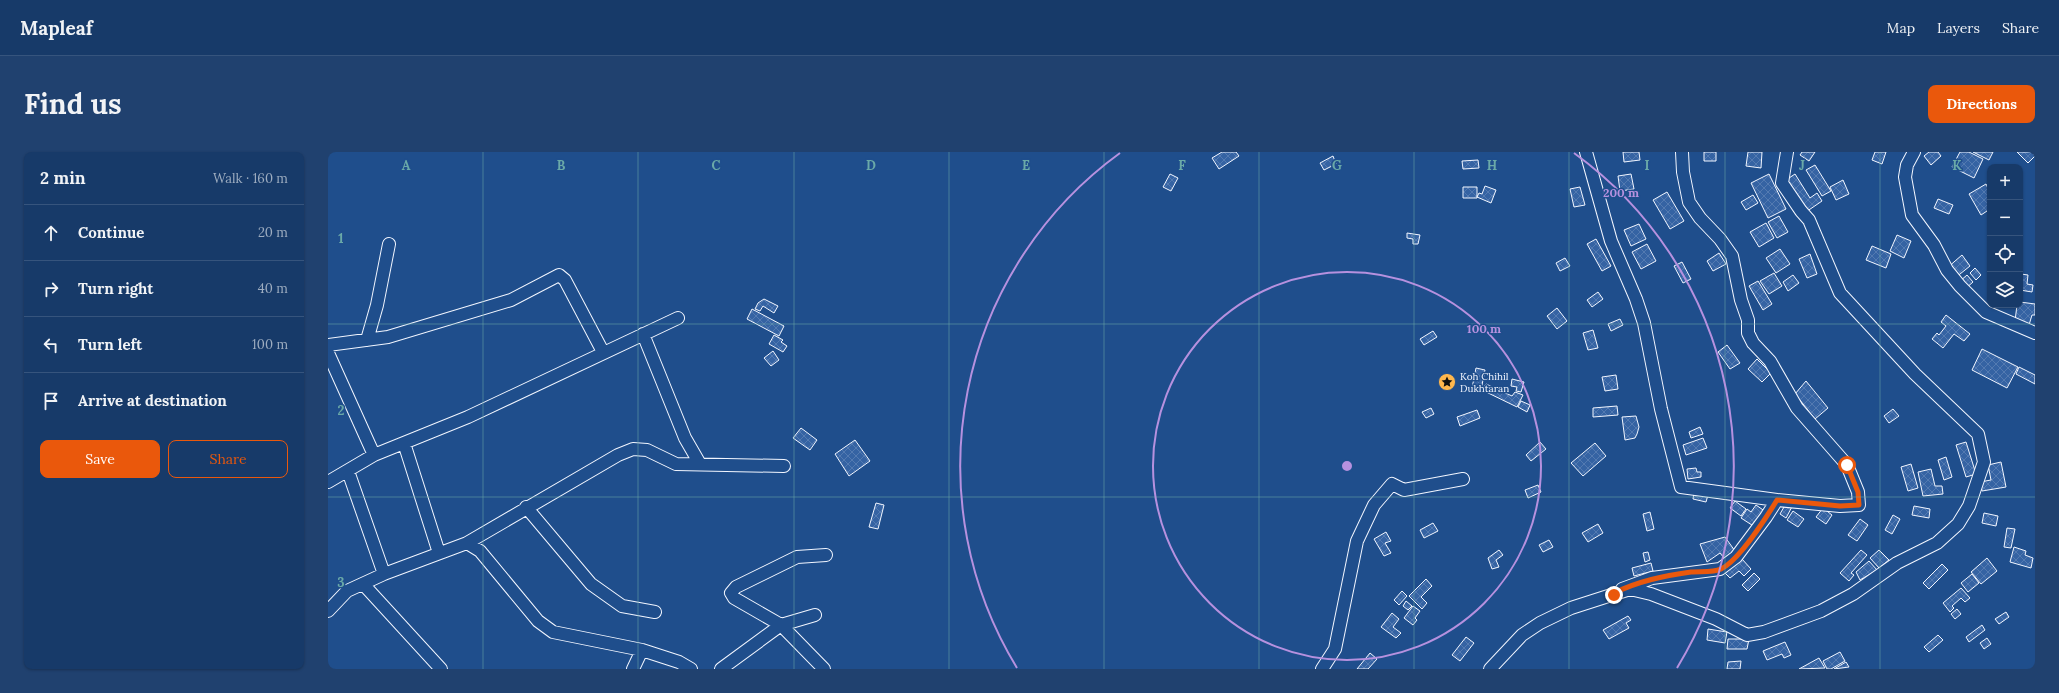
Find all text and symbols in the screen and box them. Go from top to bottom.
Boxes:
text: Mapleaf [20,16,93,40]
text: Map [1887,19,1915,37]
text: Layers [1937,19,1980,37]
text: Share [2002,19,2039,37]
button: Directions [1928,85,2035,123]
text: Find us [24,86,122,122]
text: A [402,157,411,174]
text: B [557,157,566,174]
text: C [712,157,721,174]
text: D [866,157,876,174]
text: E [1022,157,1030,174]
text: F [1178,157,1186,174]
text: G [1332,157,1342,174]
text: H [1487,157,1497,174]
text: I [1644,157,1650,174]
text: J [1799,157,1805,174]
text: K [1952,157,1962,174]
map controls [1987,164,2023,308]
button: + [1987,164,2023,200]
text: 2 min [40,167,86,189]
text: Walk · 160 m [213,170,288,187]
text: 200 m [1603,185,1639,200]
button: − [1987,200,2023,236]
icon: ahead [40,222,62,244]
text: Continue [78,223,144,242]
text: 20 m [258,224,288,241]
text: 1 [338,230,344,247]
button: locate [1987,236,2023,272]
button: layers [1987,272,2023,308]
icon: right [40,278,62,300]
text: Turn right [78,279,154,298]
text: 40 m [258,280,288,297]
text: 100 m [1467,321,1501,336]
icon: left [40,334,62,356]
text: Turn left [78,335,142,354]
text: 100 m [252,336,288,353]
place label: Koh Chihil Dukhtaran [1460,370,1509,395]
place icon: Koh Chihil Dukhtaran [1437,372,1457,392]
icon: arrive [40,390,62,412]
text: Arrive at destination [78,391,227,410]
text: 2 [338,402,345,419]
button: Save [40,440,160,478]
button: Share [168,440,288,478]
route start [1838,456,1856,474]
centre of rings [1340,459,1354,473]
text: 3 [337,574,345,591]
route end [1605,586,1623,604]

